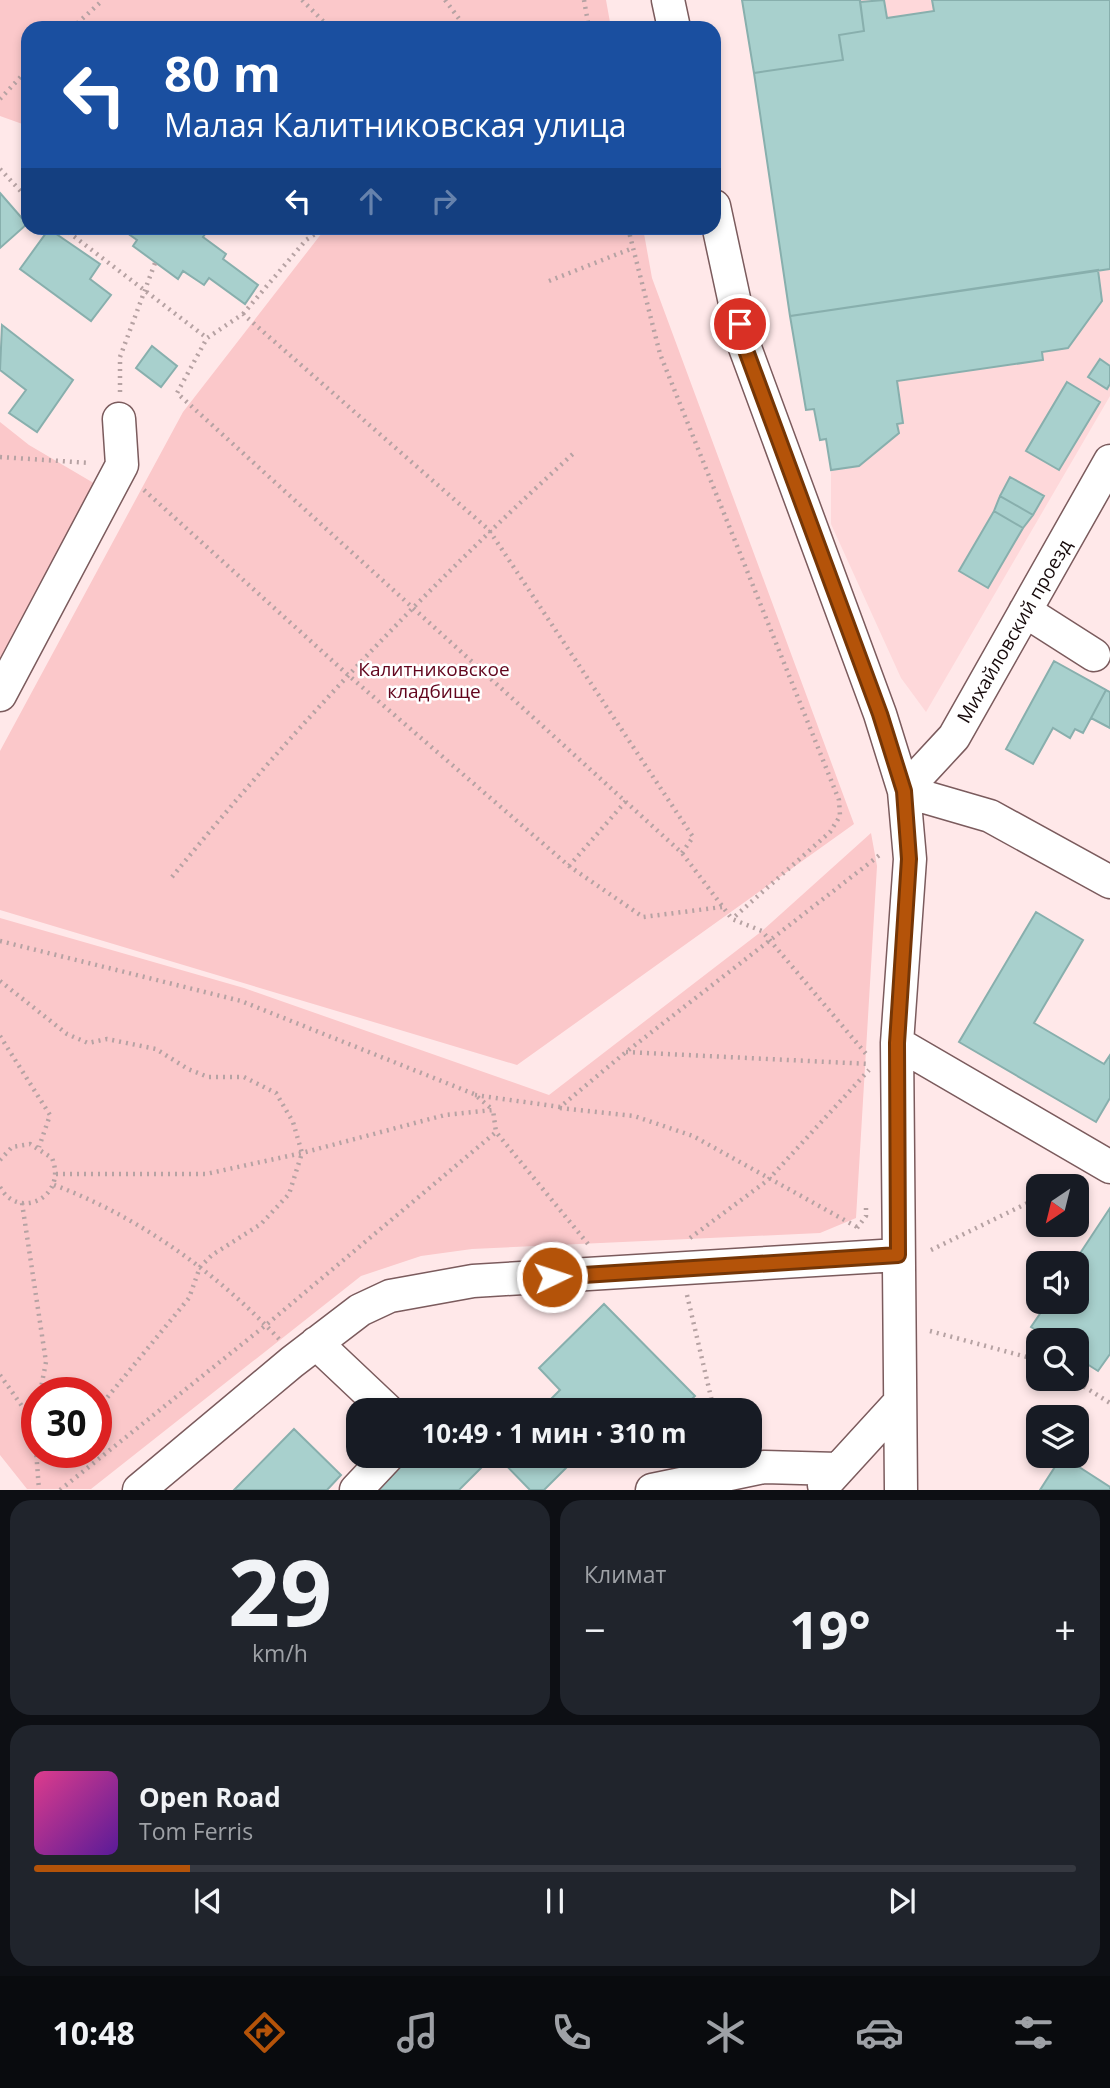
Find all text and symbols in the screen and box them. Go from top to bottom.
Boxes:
text: 80 m [164,40,281,106]
icon: left [49,49,140,140]
text: Малая Калитниковская улица [164,103,627,146]
icon: left [279,182,317,220]
icon: ahead [352,182,390,220]
icon: right [425,182,463,220]
pin [710,294,770,354]
icon: arrive [721,305,759,343]
street label: Михайловский проезд [951,534,1077,728]
park label: Калитниковское кладбище [358,656,510,704]
north arrow [1026,1174,1088,1237]
map controls [1026,1174,1089,1468]
position arrow [515,1240,589,1314]
button: sound [1026,1251,1089,1314]
button: search [1026,1328,1089,1391]
speed limit sign: 30 [21,1377,112,1468]
button: layers [1026,1405,1089,1468]
text: 10:49 · 1 мин · 310 m [421,1415,687,1451]
text: 29 [228,1529,332,1653]
text: Климат [584,1558,666,1590]
text: 19° [789,1593,871,1664]
text: − [584,1603,606,1655]
text: + [1054,1603,1076,1655]
text: km/h [252,1637,308,1669]
text: Open Road [139,1779,281,1815]
text: Tom Ferris [139,1815,253,1847]
icon: previous [189,1882,227,1920]
icon: pause [536,1882,574,1920]
icon: next [883,1882,921,1920]
icon: directions [240,2008,289,2057]
icon: music [393,2008,442,2057]
icon: phone [547,2008,596,2057]
icon: climate [701,2008,750,2057]
icon: car [855,2008,904,2057]
icon: filters [1009,2008,1058,2057]
text: 10:48 [52,2011,135,2054]

